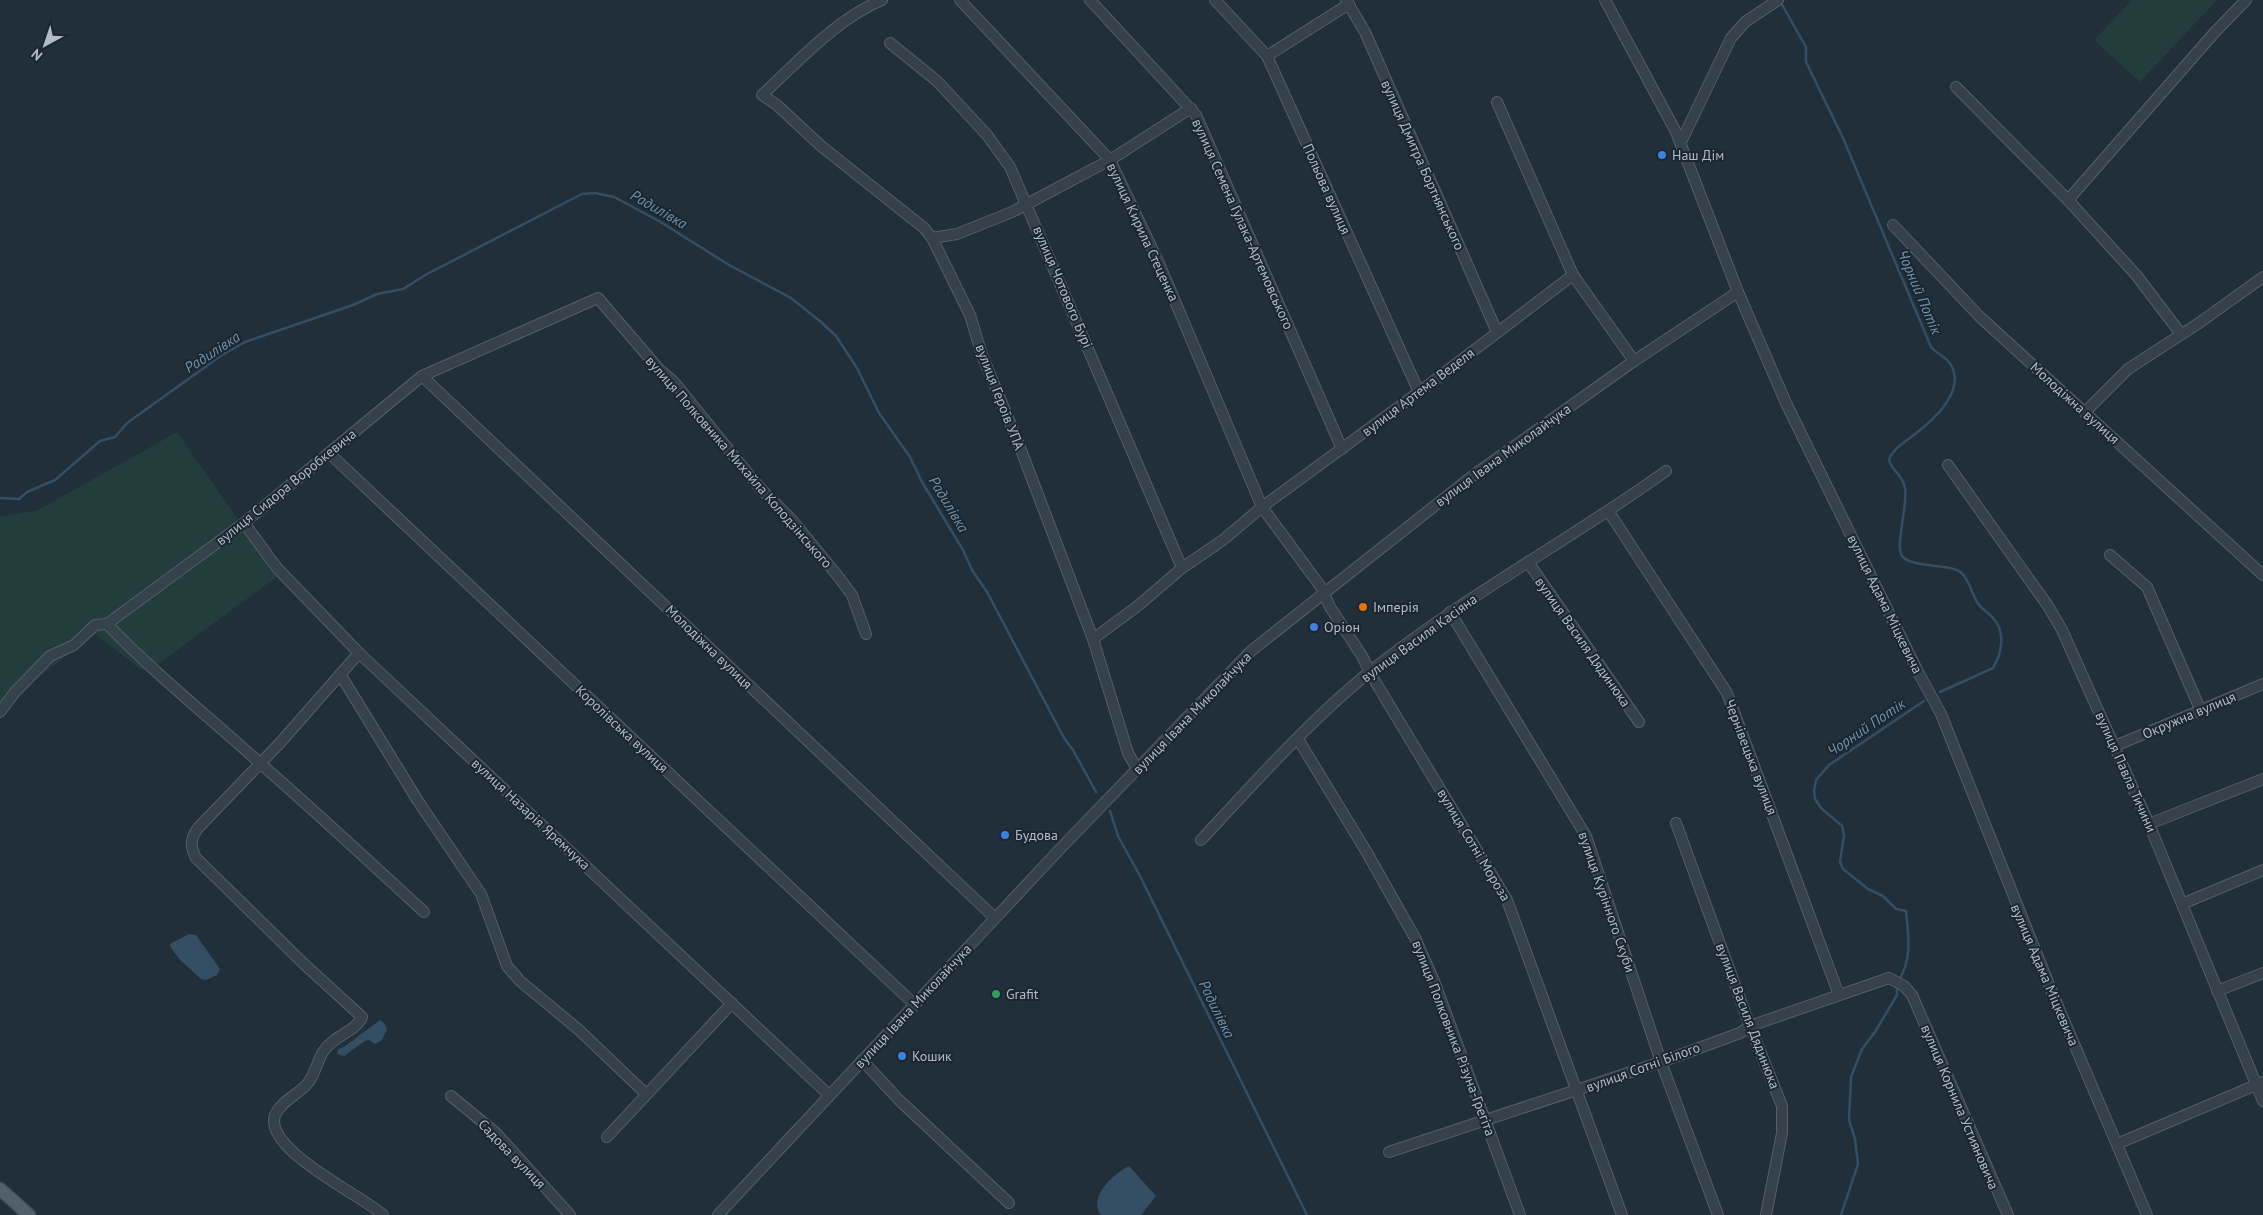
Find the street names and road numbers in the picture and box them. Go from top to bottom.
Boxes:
street label: вулиця Дмитра Бортнянського [1377,77,1469,253]
street label: вулиця Семена Гулака-Артемовського [1188,116,1298,332]
street label: Польова вулиця [1299,141,1355,237]
street label: вулиця Кирила Стеценка [1103,160,1183,304]
street label: вулиця Чотового Бурі [1029,223,1097,351]
street label: вулиця Героїв УПА [971,341,1029,453]
street label: вулиця Артема Веделя [1358,344,1478,440]
street label: вулиця Полковника Михайла Колодзінського [642,352,836,572]
street label: Молодіжна вулиця [2027,358,2123,448]
street label: вулиця Івана Миколайчука [1432,400,1575,510]
street label: вулиця Сидора Воробкевича [212,425,360,549]
street label: вулиця Адама Міцкевича [1843,532,1927,677]
street label: вулиця Василя Дядинюка [1531,573,1635,711]
street label: вулиця Василя Касіяна [1357,590,1481,686]
street label: Молодіжна вулиця [662,601,756,693]
street label: вулиця Івана Миколайчука [1129,648,1255,778]
street label: Королівська вулиця [572,681,672,777]
street label: Окружна вулиця [2139,687,2239,743]
street label: Чернівецька вулиця [1721,697,1781,817]
street label: вулиця Павла Тичини [2091,709,2161,835]
street label: вулиця Назарія Яремчука [468,754,594,874]
street label: вулиця Сотні Мороза [1433,785,1515,905]
street label: вулиця Курінного Скуби [1574,829,1640,975]
street label: вулиця Адама Міцкевича [2007,901,2083,1049]
street label: вулиця Полковника Різуна-Грегіта [1408,938,1500,1138]
street label: вулиця Івана Миколайчука [851,940,975,1072]
street label: вулиця Василя Дядинюка [1712,941,1784,1091]
street label: вулиця Корнила Устияновича [1917,1022,2003,1192]
street label: вулиця Сотні Білого [1584,1038,1702,1096]
street label: Садова вулиця [474,1115,550,1193]

